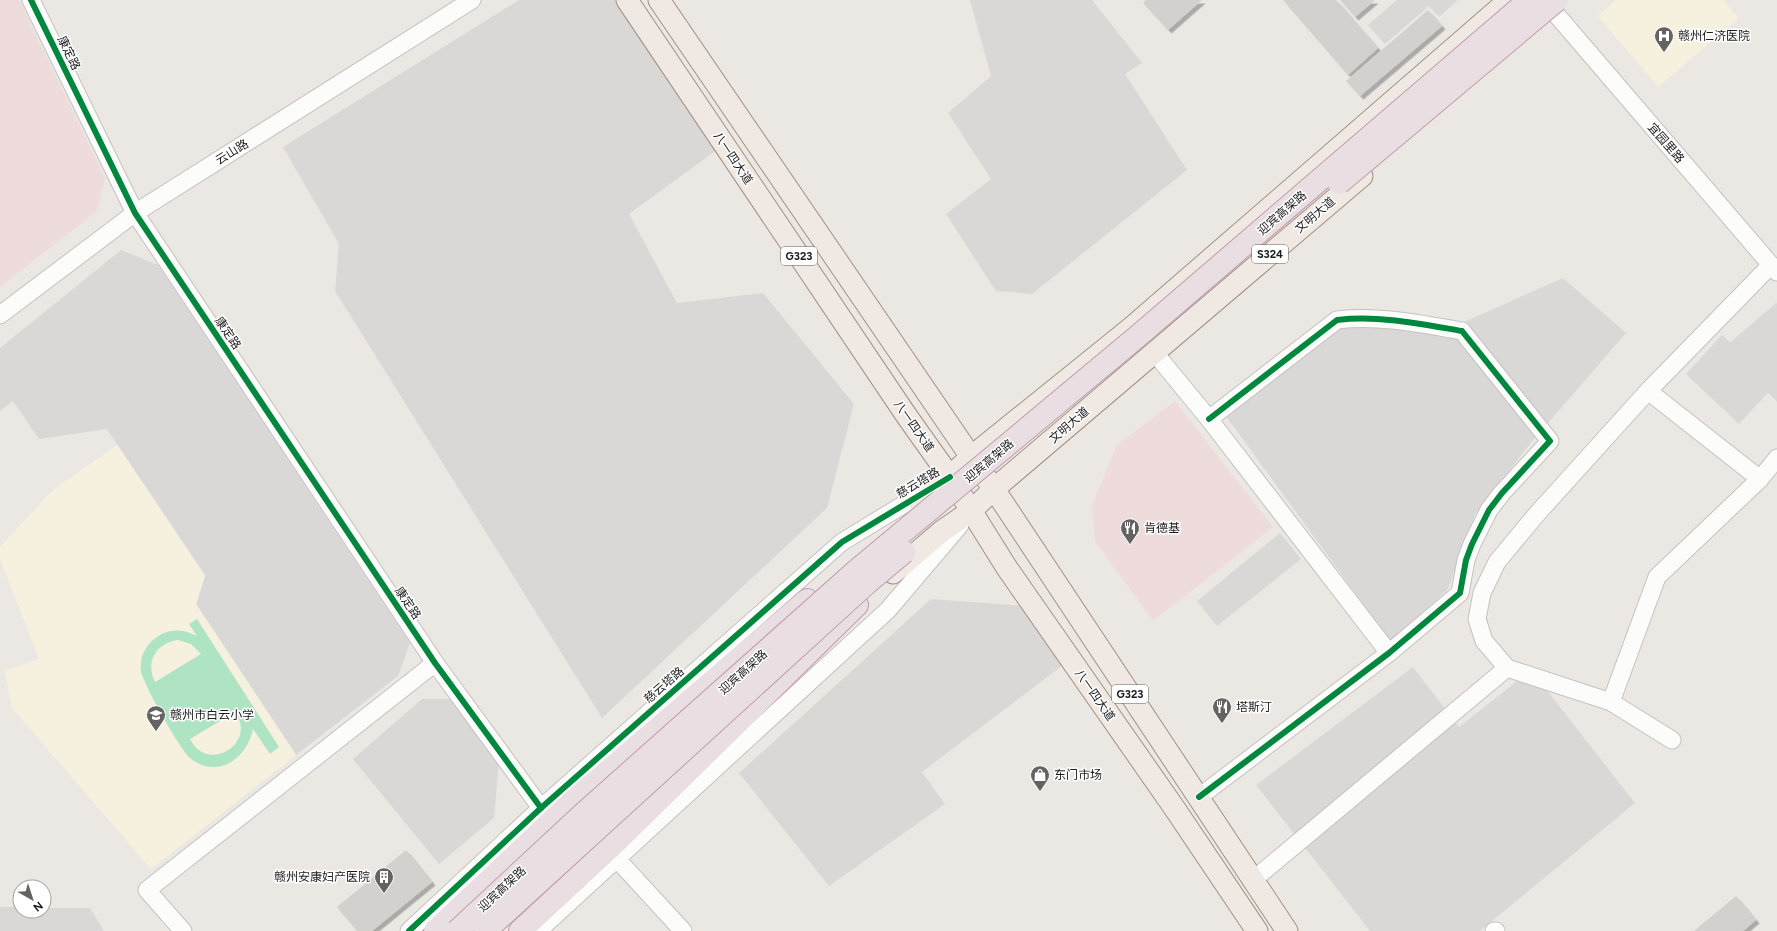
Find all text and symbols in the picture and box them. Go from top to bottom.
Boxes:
hospital icon: 赣州仁济医院 [1653,25,1675,53]
place label: 赣州仁济医院 [1678,29,1750,43]
street label: 康定路 [55,34,83,72]
street label: 宜园里路 [1645,120,1687,166]
street label: 八一四大道 [710,129,756,187]
street label: 云山路 [213,137,251,167]
street label: 迎宾高架路 [1255,188,1309,238]
street label: 文明大道 [1292,194,1338,236]
road number: S324 [1252,245,1288,263]
road number: G323 [781,247,817,265]
street label: 康定路 [212,314,244,352]
street label: 八一四大道 [891,397,937,455]
street label: 文明大道 [1046,404,1092,446]
street label: 迎宾高架路 [962,436,1016,486]
street label: 慈云塔路 [894,465,942,501]
restaurant icon: 肯德基 [1119,517,1141,545]
place label: 肯德基 [1144,521,1180,535]
street label: 康定路 [392,584,424,622]
street label: 迎宾高架路 [716,647,770,697]
street label: 慈云塔路 [641,664,687,706]
street label: 八一四大道 [1072,666,1118,724]
road number: G323 [1112,685,1148,703]
restaurant icon: 塔斯汀 [1211,696,1233,724]
place label: 塔斯汀 [1236,700,1272,714]
school or university icon: 赣州市白云小学 [145,704,167,732]
place label: 赣州市白云小学 [170,708,254,722]
shop icon: 东门市场 [1029,764,1051,792]
place label: 东门市场 [1054,768,1102,782]
street label: 迎宾高架路 [475,863,529,915]
building icon: 赣州安康妇产医院 [373,866,395,894]
place label: 赣州安康妇产医院 [274,870,370,884]
north arrow [12,879,52,919]
text: N [31,899,45,914]

